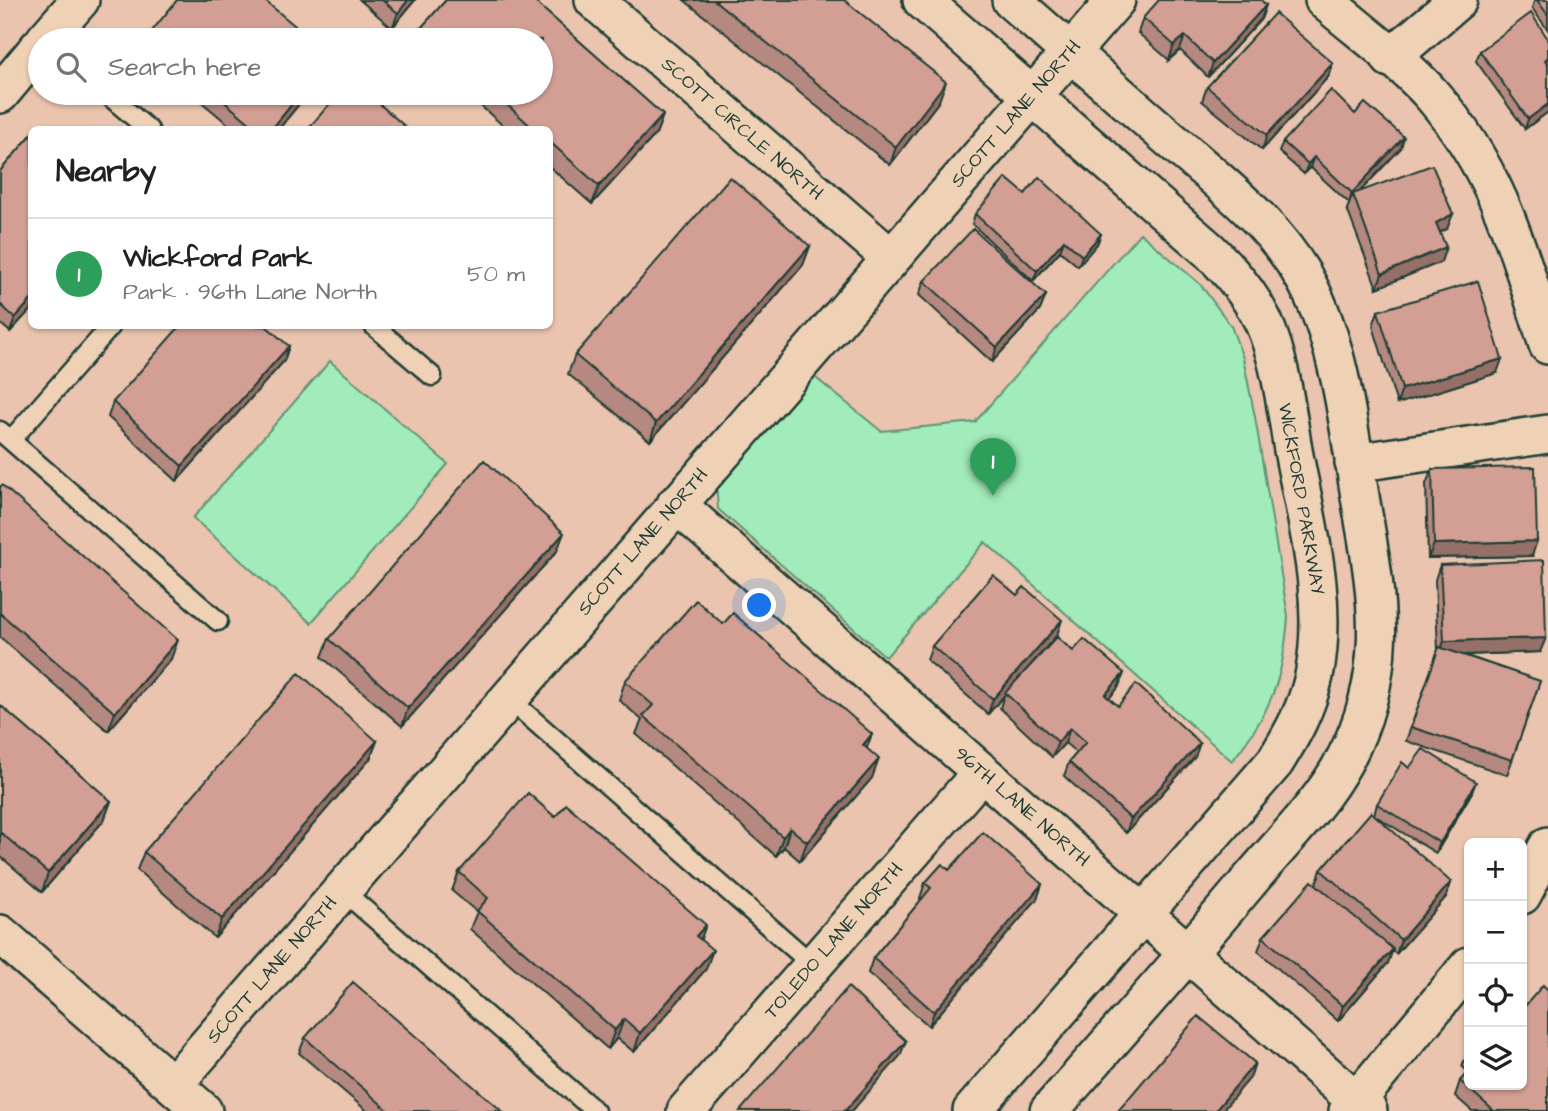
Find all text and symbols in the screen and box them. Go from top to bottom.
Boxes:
search box [28,28,553,105]
street label: SCOTT LANE NORTH [944,34,1088,194]
icon: search [52,48,90,86]
text: Search here [108,49,261,85]
street label: SCOTT CIRCLE NORTH [655,51,829,207]
text: Nearby [56,151,156,193]
text: Wickford Park [123,240,312,276]
text: 1 [78,258,80,290]
text: 50 m [467,258,525,290]
text: Park · 96th Lane North [123,276,377,308]
street label: WICKFORD PARKWAY [1271,401,1331,597]
pin: 1 [970,438,1016,496]
street label: SCOTT LANE NORTH [571,462,715,622]
your location [742,588,776,622]
street label: 96TH LANE NORTH [949,741,1095,873]
map controls [1464,838,1527,1090]
button: + [1464,838,1527,901]
street label: TOLEDO LANE NORTH [758,857,910,1025]
street label: SCOTT LANE NORTH [200,890,344,1050]
button: − [1464,901,1527,964]
button: locate [1464,964,1527,1027]
button: layers [1464,1027,1527,1090]

